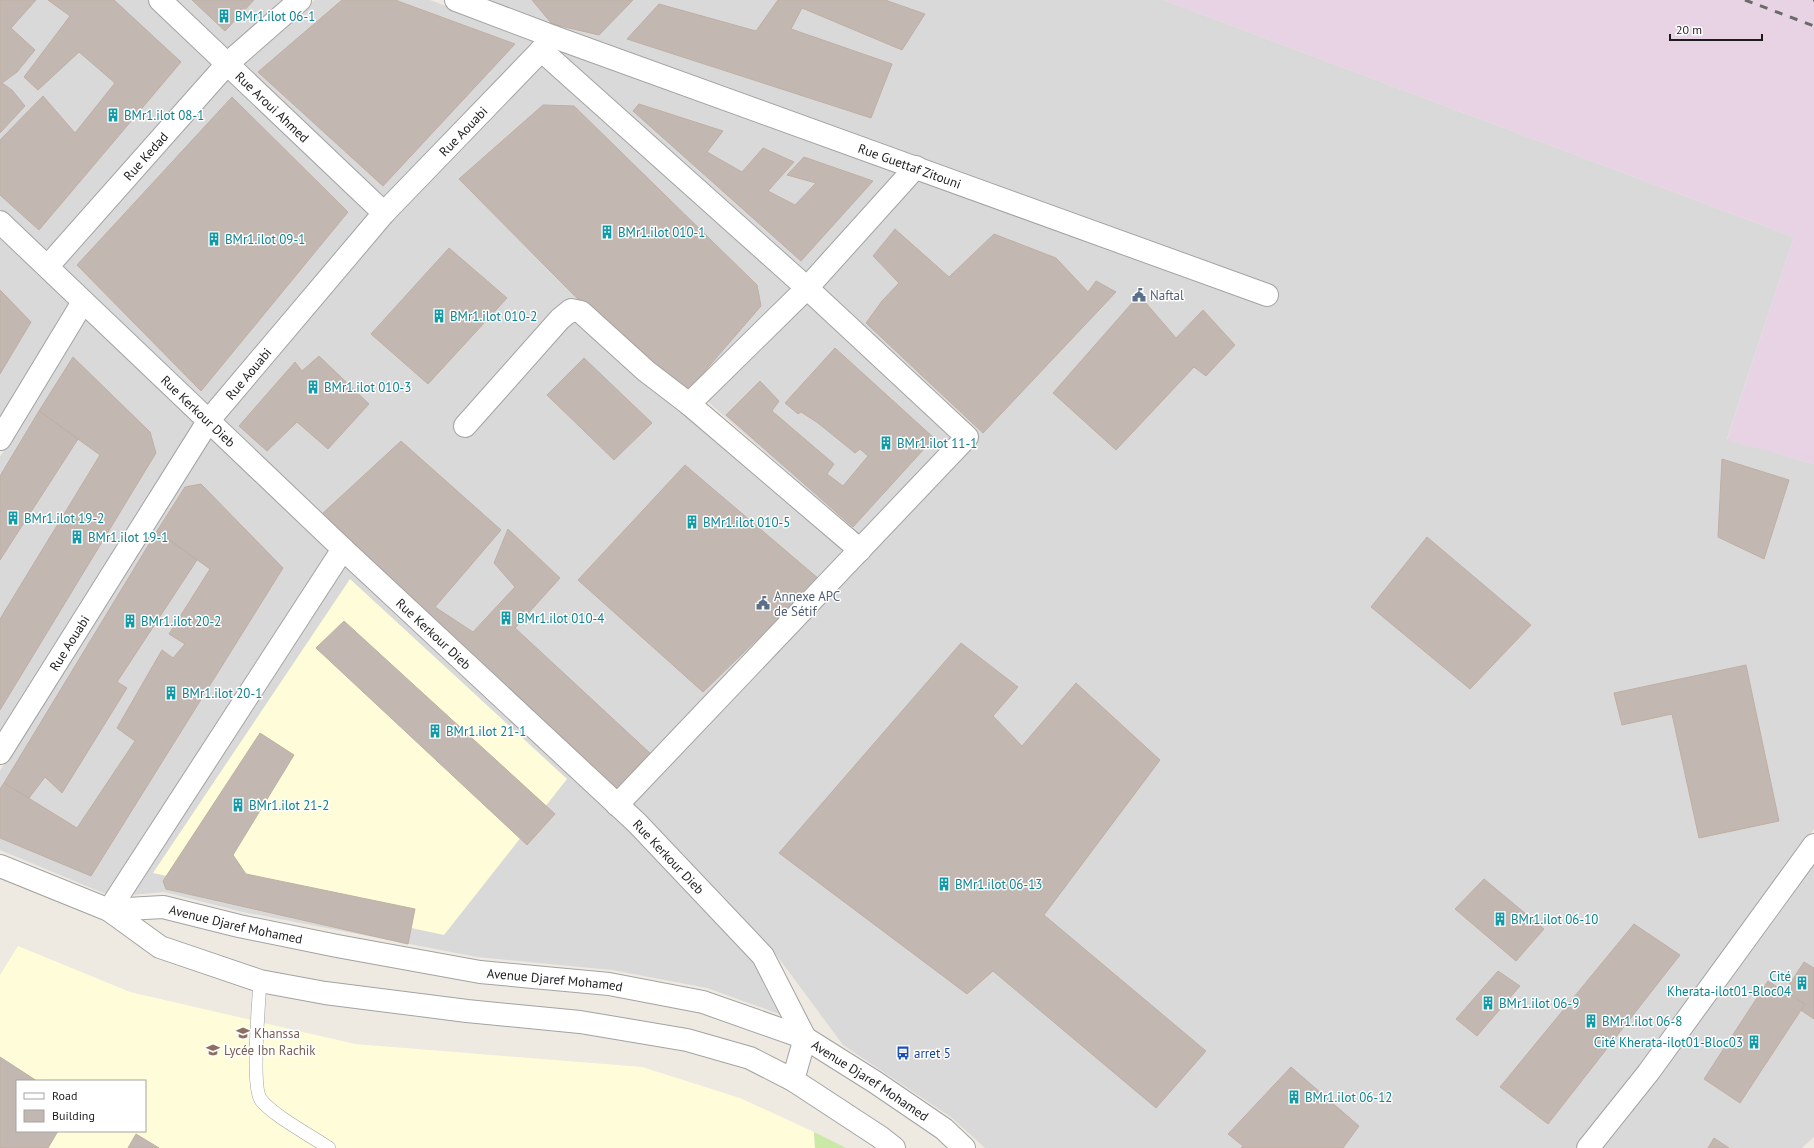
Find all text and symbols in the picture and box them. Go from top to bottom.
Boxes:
building icon: BMr1.ilot 06-1 [216,8,232,24]
place label: BMr1.ilot 06-1 [235,8,315,25]
scale bar [1670,16,1762,42]
text: 20 m [1676,22,1702,37]
street label: Rue Aroui Ahmed [232,68,313,146]
street label: Rue Aouabi [435,103,491,160]
building icon: BMr1.ilot 08-1 [105,107,121,123]
place label: BMr1.ilot 08-1 [124,107,204,124]
street label: Rue Kedad [120,128,171,184]
street label: Rue Guettaf Zitouni [856,139,964,192]
building icon: BMr1.ilot 010-1 [599,224,615,240]
place label: BMr1.ilot 010-1 [618,224,705,241]
building icon: BMr1.ilot 09-1 [206,231,222,247]
place label: BMr1.ilot 09-1 [225,231,305,248]
public building icon: Naftal [1131,287,1147,303]
place label: Naftal [1150,287,1184,304]
building icon: BMr1.ilot 010-2 [431,308,447,324]
place label: BMr1.ilot 010-2 [450,308,537,325]
street label: Rue Aouabi [222,344,275,403]
street label: Rue Kerkour Dieb [157,372,239,451]
building icon: BMr1.ilot 010-3 [305,379,321,395]
place label: BMr1.ilot 010-3 [324,379,411,396]
building icon: BMr1.ilot 11-1 [878,435,894,451]
place label: BMr1.ilot 11-1 [897,435,977,452]
building icon: BMr1.ilot 19-2 [5,510,21,526]
place label: BMr1.ilot 19-2 [24,510,104,527]
building icon: BMr1.ilot 010-5 [684,514,700,530]
place label: BMr1.ilot 010-5 [703,514,790,531]
building icon: BMr1.ilot 19-1 [69,529,85,545]
place label: BMr1.ilot 19-1 [88,529,168,546]
place label: Annexe APC de Sétif [774,588,840,620]
street label: Rue Kerkour Dieb [393,594,475,673]
public building icon: Annexe APC de Sétif [755,595,771,611]
building icon: BMr1.ilot 010-4 [498,610,514,626]
place label: BMr1.ilot 010-4 [517,610,604,627]
street label: Rue Aouabi [45,612,93,674]
building icon: BMr1.ilot 20-2 [122,613,138,629]
place label: BMr1.ilot 20-2 [141,613,221,630]
building icon: BMr1.ilot 20-1 [163,685,179,701]
place label: BMr1.ilot 20-1 [182,685,262,702]
building icon: BMr1.ilot 21-1 [427,723,443,739]
place label: BMr1.ilot 21-1 [446,723,526,740]
building icon: BMr1.ilot 21-2 [230,797,246,813]
place label: BMr1.ilot 21-2 [249,797,329,814]
street label: Rue Kerkour Dieb [629,816,708,897]
building icon: BMr1.ilot 06-13 [936,876,952,892]
place label: BMr1.ilot 06-13 [955,876,1042,893]
street label: Avenue Djaref Mohamed [168,900,304,947]
building icon: BMr1.ilot 06-10 [1492,911,1508,927]
place label: BMr1.ilot 06-10 [1511,911,1598,928]
street label: Avenue Djaref Mohamed [486,964,624,995]
place label: Cité Kherata-ilot01-Bloc04 [1667,968,1791,1000]
building icon: Cité Kherata-ilot01-Bloc04 [1794,975,1810,991]
building icon: BMr1.ilot 06-9 [1480,995,1496,1011]
place label: BMr1.ilot 06-9 [1499,995,1579,1012]
building icon: BMr1.ilot 06-8 [1583,1013,1599,1029]
place label: BMr1.ilot 06-8 [1602,1013,1682,1030]
school or university icon: Khanssa [235,1025,251,1041]
place label: Khanssa [254,1025,300,1042]
place label: Cité Kherata-ilot01-Bloc03 [1594,1034,1743,1051]
building icon: Cité Kherata-ilot01-Bloc03 [1746,1034,1762,1050]
street label: Avenue Djaref Mohamed [809,1036,932,1125]
school or university icon: Lycée Ibn Rachik [205,1042,221,1058]
place label: Lycée Ibn Rachik [224,1042,316,1059]
bus stop icon: arret 5 [895,1045,911,1061]
place label: arret 5 [914,1045,951,1062]
legend [16,1080,146,1132]
text: Road [52,1088,77,1103]
building icon: BMr1.ilot 06-12 [1286,1089,1302,1105]
place label: BMr1.ilot 06-12 [1305,1089,1392,1106]
text: Building [52,1108,95,1123]

